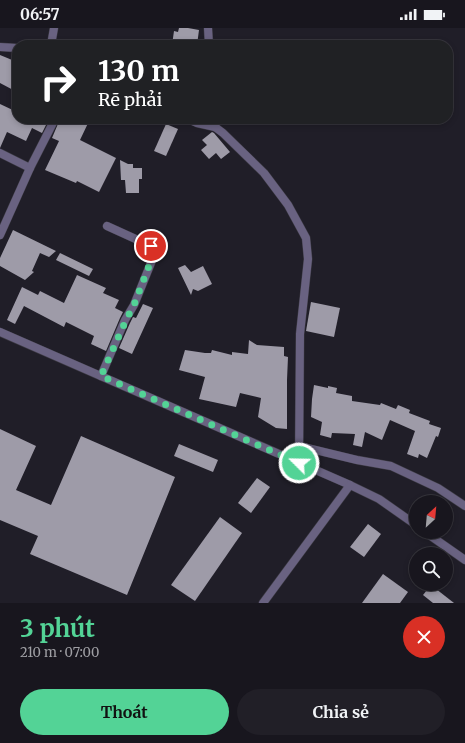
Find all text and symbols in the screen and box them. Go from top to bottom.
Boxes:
text: 06:57 [20,5,59,24]
text: 130 m [98,53,180,89]
icon: right [32,56,84,108]
text: Rẽ phải [98,88,162,111]
pin [134,229,168,263]
icon: arrive [140,235,162,257]
position arrow [278,442,320,484]
north arrow [409,495,453,539]
map controls [409,495,453,591]
button: search [409,547,453,591]
text: 3 phút [20,613,95,644]
button: close [403,616,445,658]
text: 210 m · 07:00 [20,644,99,661]
button: Thoát [20,689,229,735]
button: Chia sẻ [237,689,445,735]

